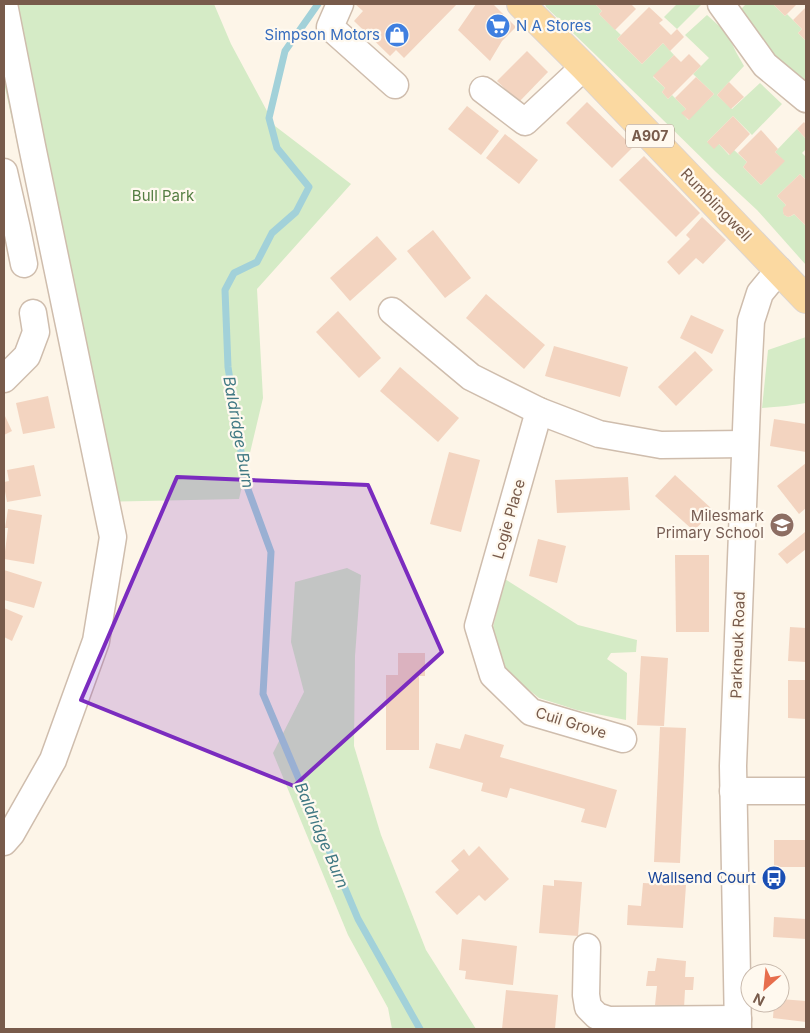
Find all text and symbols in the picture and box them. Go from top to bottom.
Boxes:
supermarket icon: N A Stores [485,13,511,39]
place label: N A Stores [516,16,592,35]
shop icon: Simpson Motors [384,22,410,48]
place label: Simpson Motors [265,25,380,44]
road number: A907 [626,124,674,148]
street label: Rumblingwell [677,164,756,245]
park label: Bull Park [132,186,195,205]
water label: Baldridge Burn [219,375,259,489]
street label: Logie Place [488,477,529,561]
place label: Milesmark Primary School [656,506,765,542]
school or university icon: Milesmark Primary School [769,512,795,538]
street label: Parkneuk Road [726,591,749,699]
street label: Cuil Grove [533,703,609,742]
water label: Baldridge Burn [291,779,353,891]
bus stop icon: Wallsend Court [761,865,787,891]
place label: Wallsend Court [648,868,756,887]
north arrow [740,963,790,1013]
text: N [750,990,767,1010]

